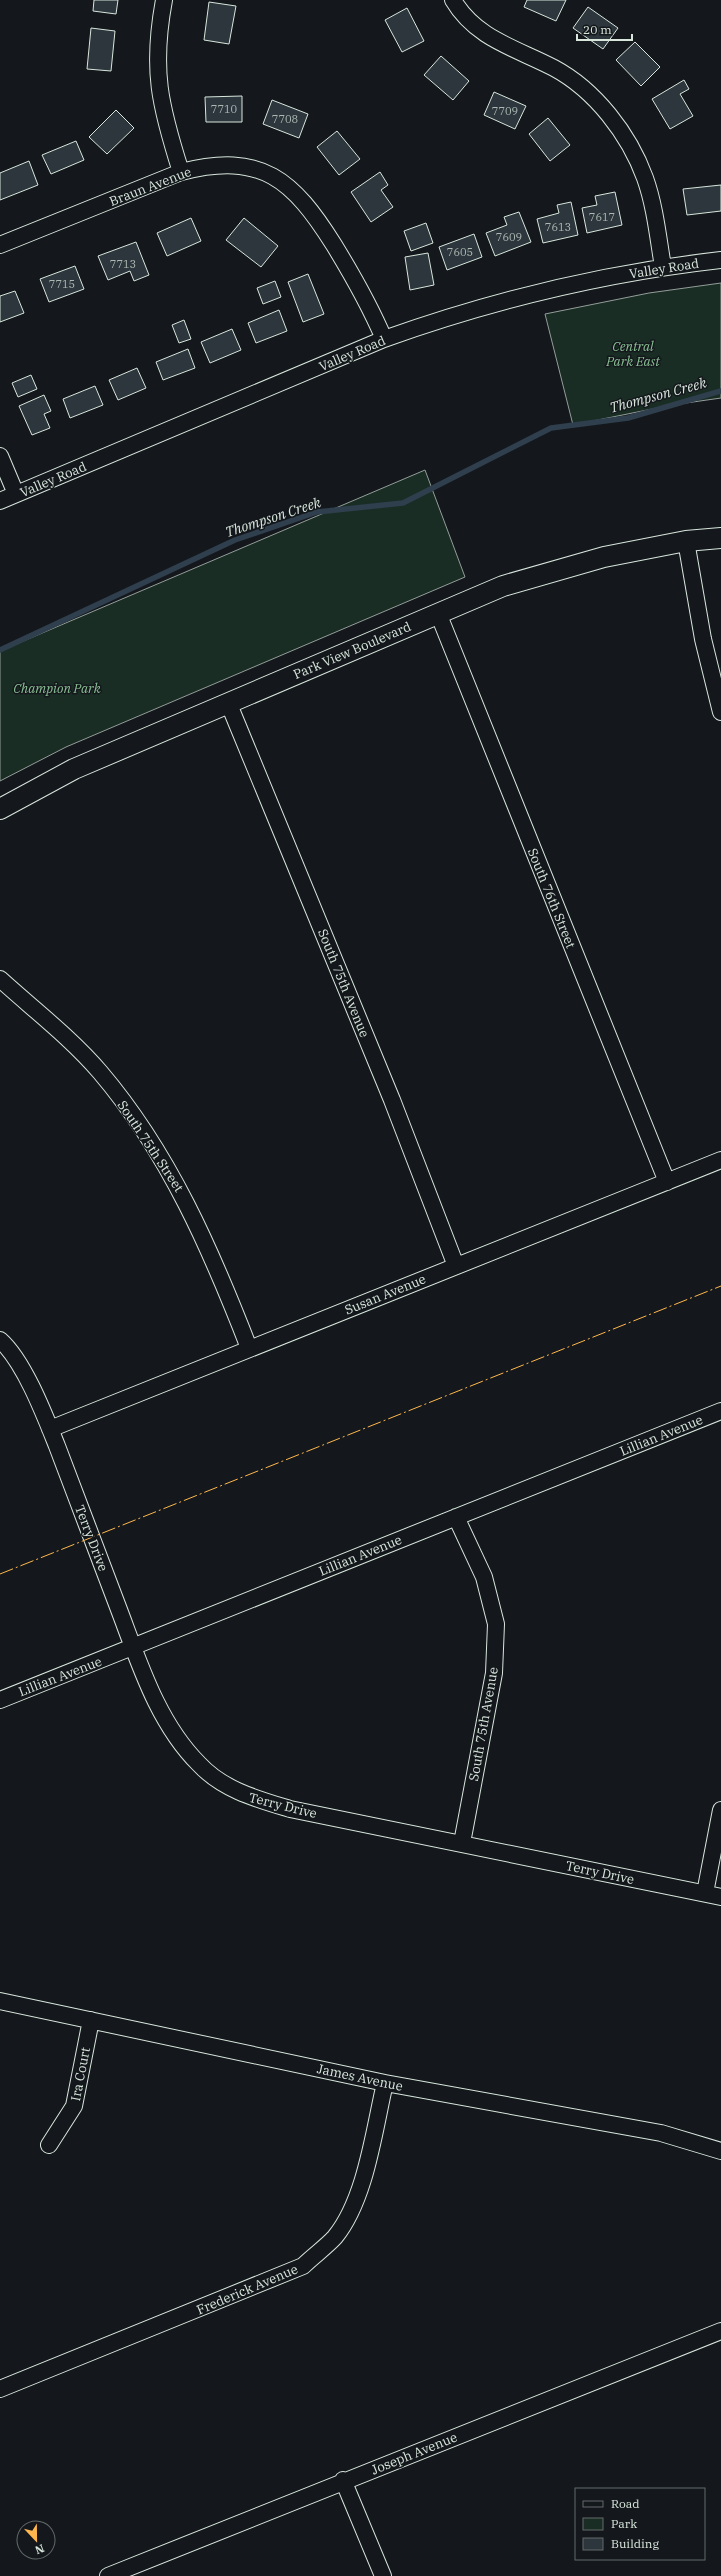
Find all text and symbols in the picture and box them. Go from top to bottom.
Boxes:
scale bar [577,16,632,42]
text: 20 m [583,22,612,37]
house number: 7710 [211,102,238,116]
house number: 7709 [492,104,518,118]
house number: 7708 [272,112,298,126]
street label: Braun Avenue [107,163,194,210]
house number: 7617 [589,210,615,224]
house number: 7613 [545,220,571,234]
house number: 7609 [496,230,522,244]
house number: 7605 [447,245,473,259]
street label: Valley Road [628,255,700,282]
house number: 7713 [110,257,136,271]
house number: 7715 [49,277,75,291]
street label: Valley Road [316,332,388,375]
park label: Central Park East [605,338,660,370]
water label: Thompson Creek [608,373,709,417]
street label: Valley Road [17,458,89,501]
water label: Thompson Creek [223,493,324,541]
street label: Park View Boulevard [291,618,414,683]
park label: Champion Park [13,680,101,697]
street label: South 76th Street [524,846,580,951]
street label: South 75th Avenue [314,926,373,1040]
street label: South 75th Street [114,1097,188,1196]
street label: Susan Avenue [342,1270,428,1318]
street label: Lillian Avenue [617,1411,705,1460]
street label: Terry Drive [71,1503,112,1574]
street label: Lillian Avenue [316,1531,404,1580]
street label: Lillian Avenue [16,1653,104,1700]
street label: South 75th Avenue [465,1666,502,1783]
street label: Terry Drive [247,1789,319,1822]
street label: Terry Drive [564,1857,636,1888]
street label: Ira Court [67,2045,94,2102]
street label: James Avenue [315,2060,404,2095]
street label: Frederick Avenue [194,2260,300,2318]
street label: Joseph Avenue [369,2428,460,2478]
legend [575,2488,705,2560]
text: Road [611,2496,640,2511]
text: Park [611,2516,637,2531]
north arrow [16,2520,56,2560]
text: Building [611,2536,659,2551]
text: N [33,2541,46,2558]

